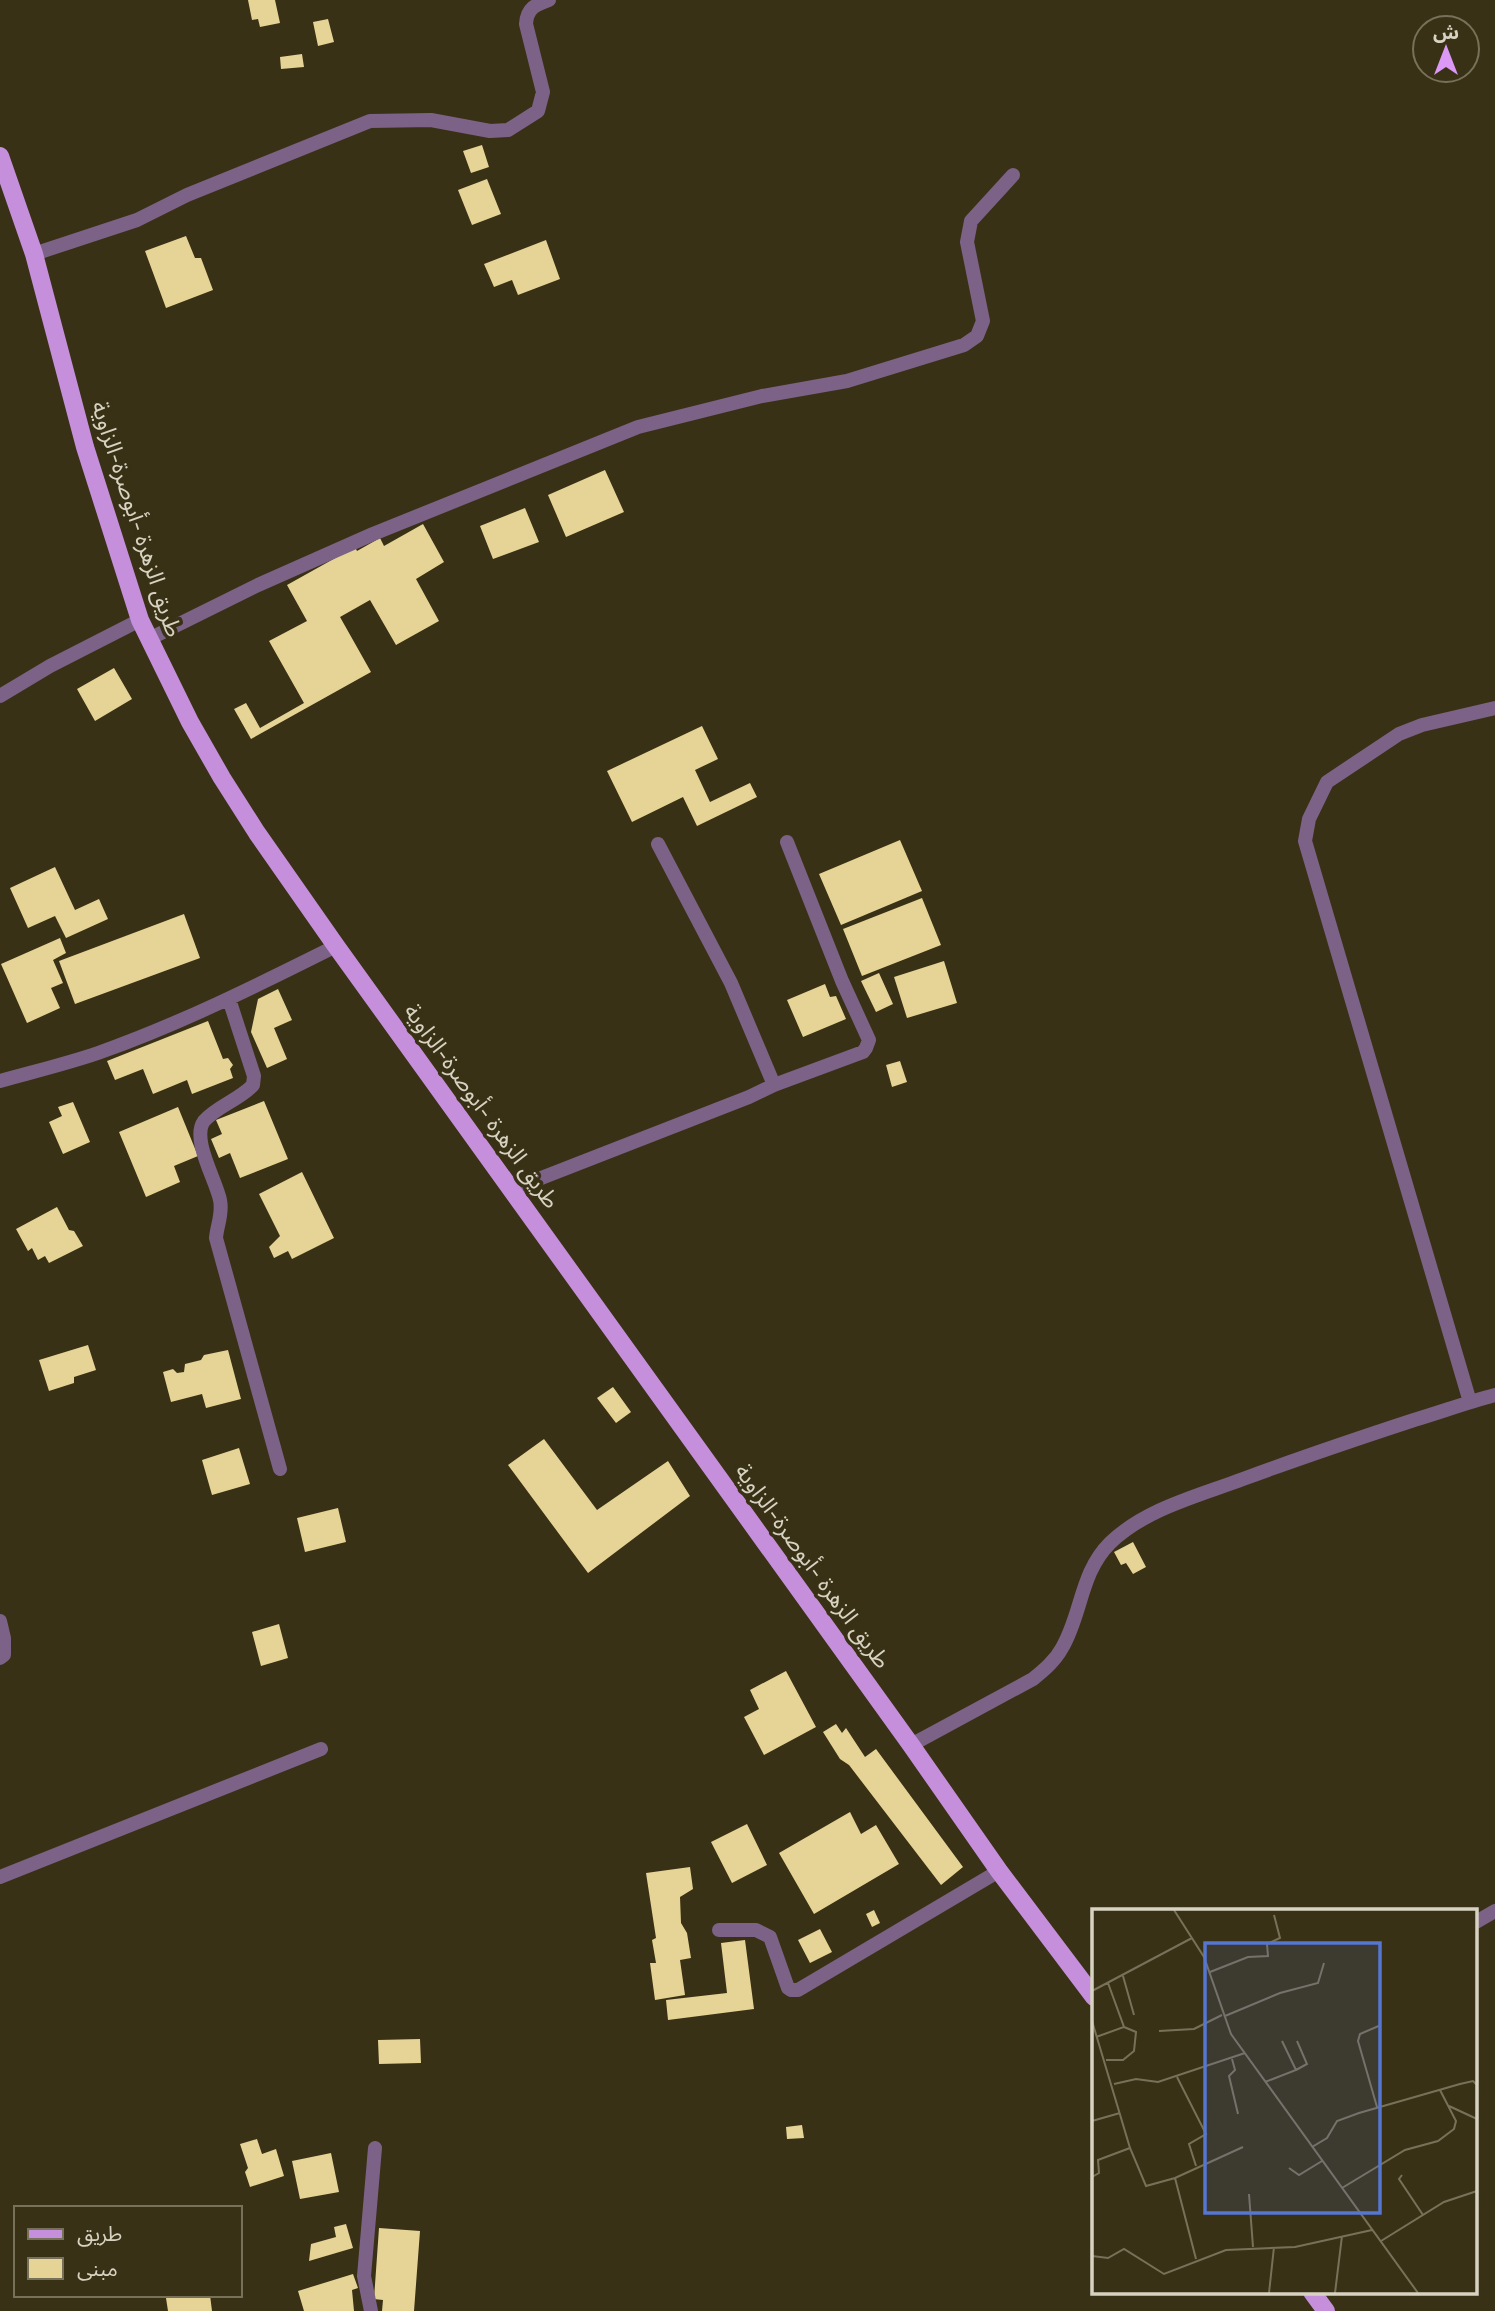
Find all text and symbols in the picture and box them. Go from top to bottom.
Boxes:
north arrow [1411,14,1481,84]
text: ش [1433,20,1459,45]
street label: طريق الزهرة -أبوصرة-الزاوية [85,397,189,641]
street label: طريق الزهرة -أبوصرة-الزاوية [397,998,567,1214]
street label: طريق الزهرة -أبوصرة-الزاوية [728,1458,898,1674]
inset map [1092,1909,1478,2294]
legend [14,2206,242,2297]
text: طريق [77,2220,122,2247]
text: مبنى [77,2255,118,2282]

